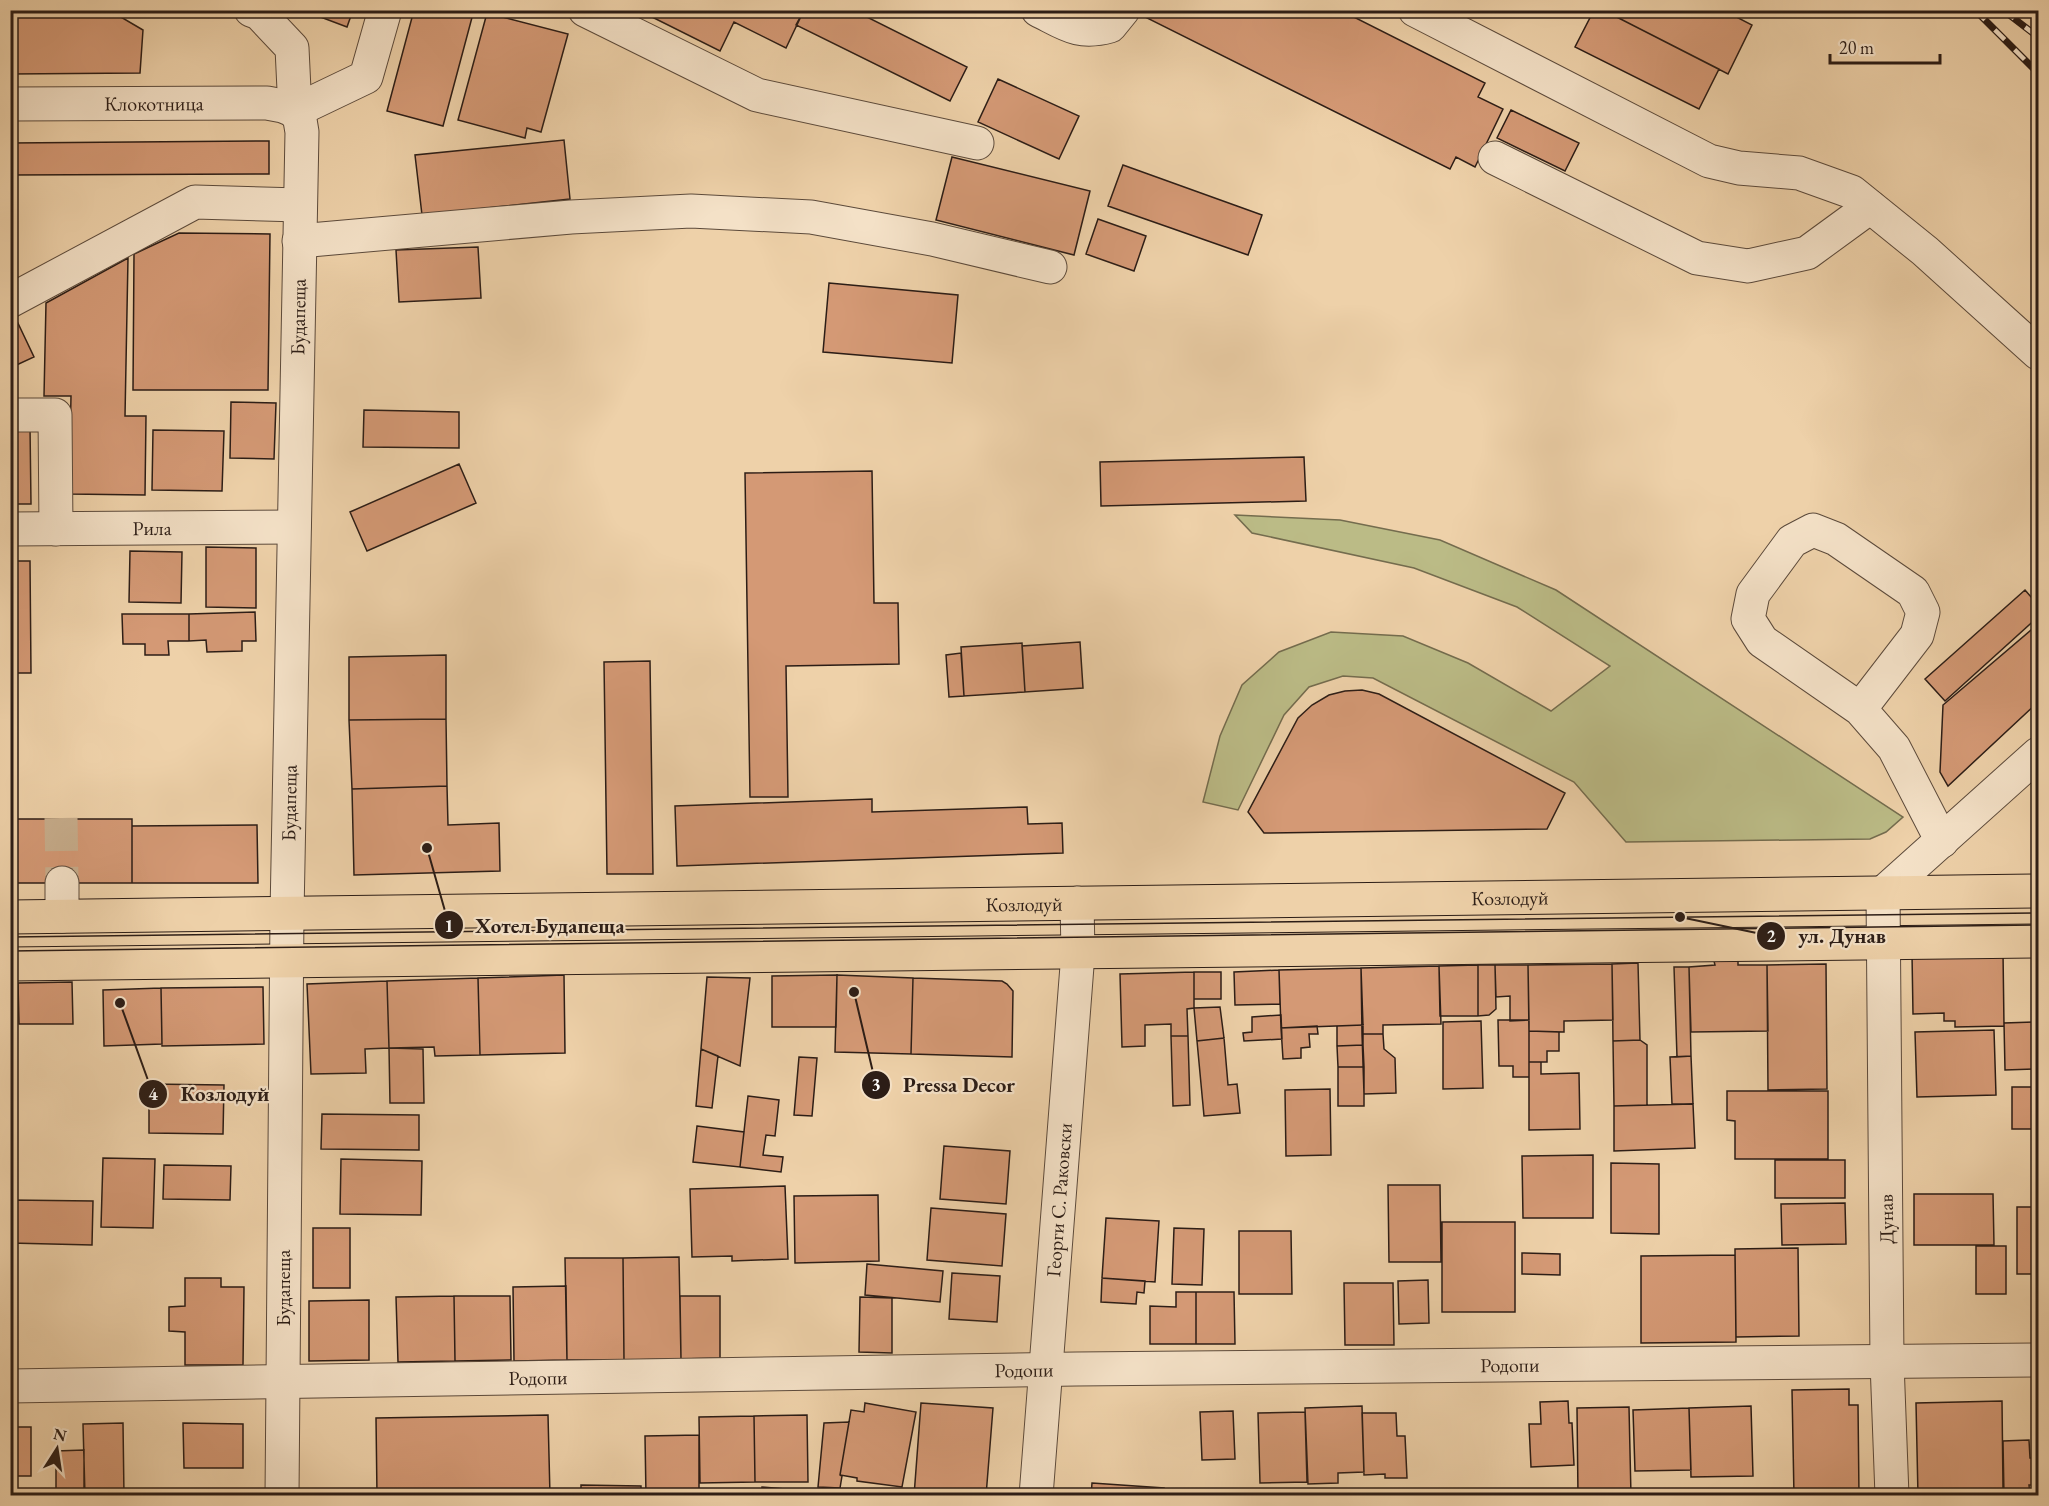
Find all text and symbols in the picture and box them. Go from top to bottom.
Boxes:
scale bar [1830,27,1940,65]
text: 20 m [1839,36,1874,59]
street label: Клокотница [104,90,204,117]
street label: Будапеща [284,278,312,356]
street label: Рила [132,515,172,541]
street label: Будапеща [275,764,303,842]
street label: Козлодуй [1471,884,1549,911]
street label: Козлодуй [985,891,1063,917]
callout: Хотел Будапеща [434,906,637,945]
text: Хотел Будапеща [474,912,625,939]
text: 1 [444,914,454,937]
callout: ул. Дунав [1756,917,1898,956]
text: ул. Дунав [1798,922,1886,949]
text: 2 [1766,924,1776,947]
callout: Pressa Decor [861,1065,1027,1104]
text: Pressa Decor [903,1071,1015,1098]
text: 3 [871,1073,881,1096]
callout: Козлодуй [138,1075,281,1114]
text: Козлодуй [181,1080,269,1107]
text: 4 [148,1082,158,1105]
street label: Георги С. Раковски [1040,1121,1078,1278]
street label: Дунав [1873,1194,1899,1244]
street label: Будапеща [270,1250,296,1326]
street label: Родопи [1480,1352,1540,1378]
street label: Родопи [994,1356,1054,1383]
street label: Родопи [508,1364,568,1391]
north arrow [27,1419,87,1479]
text: N [51,1423,69,1446]

